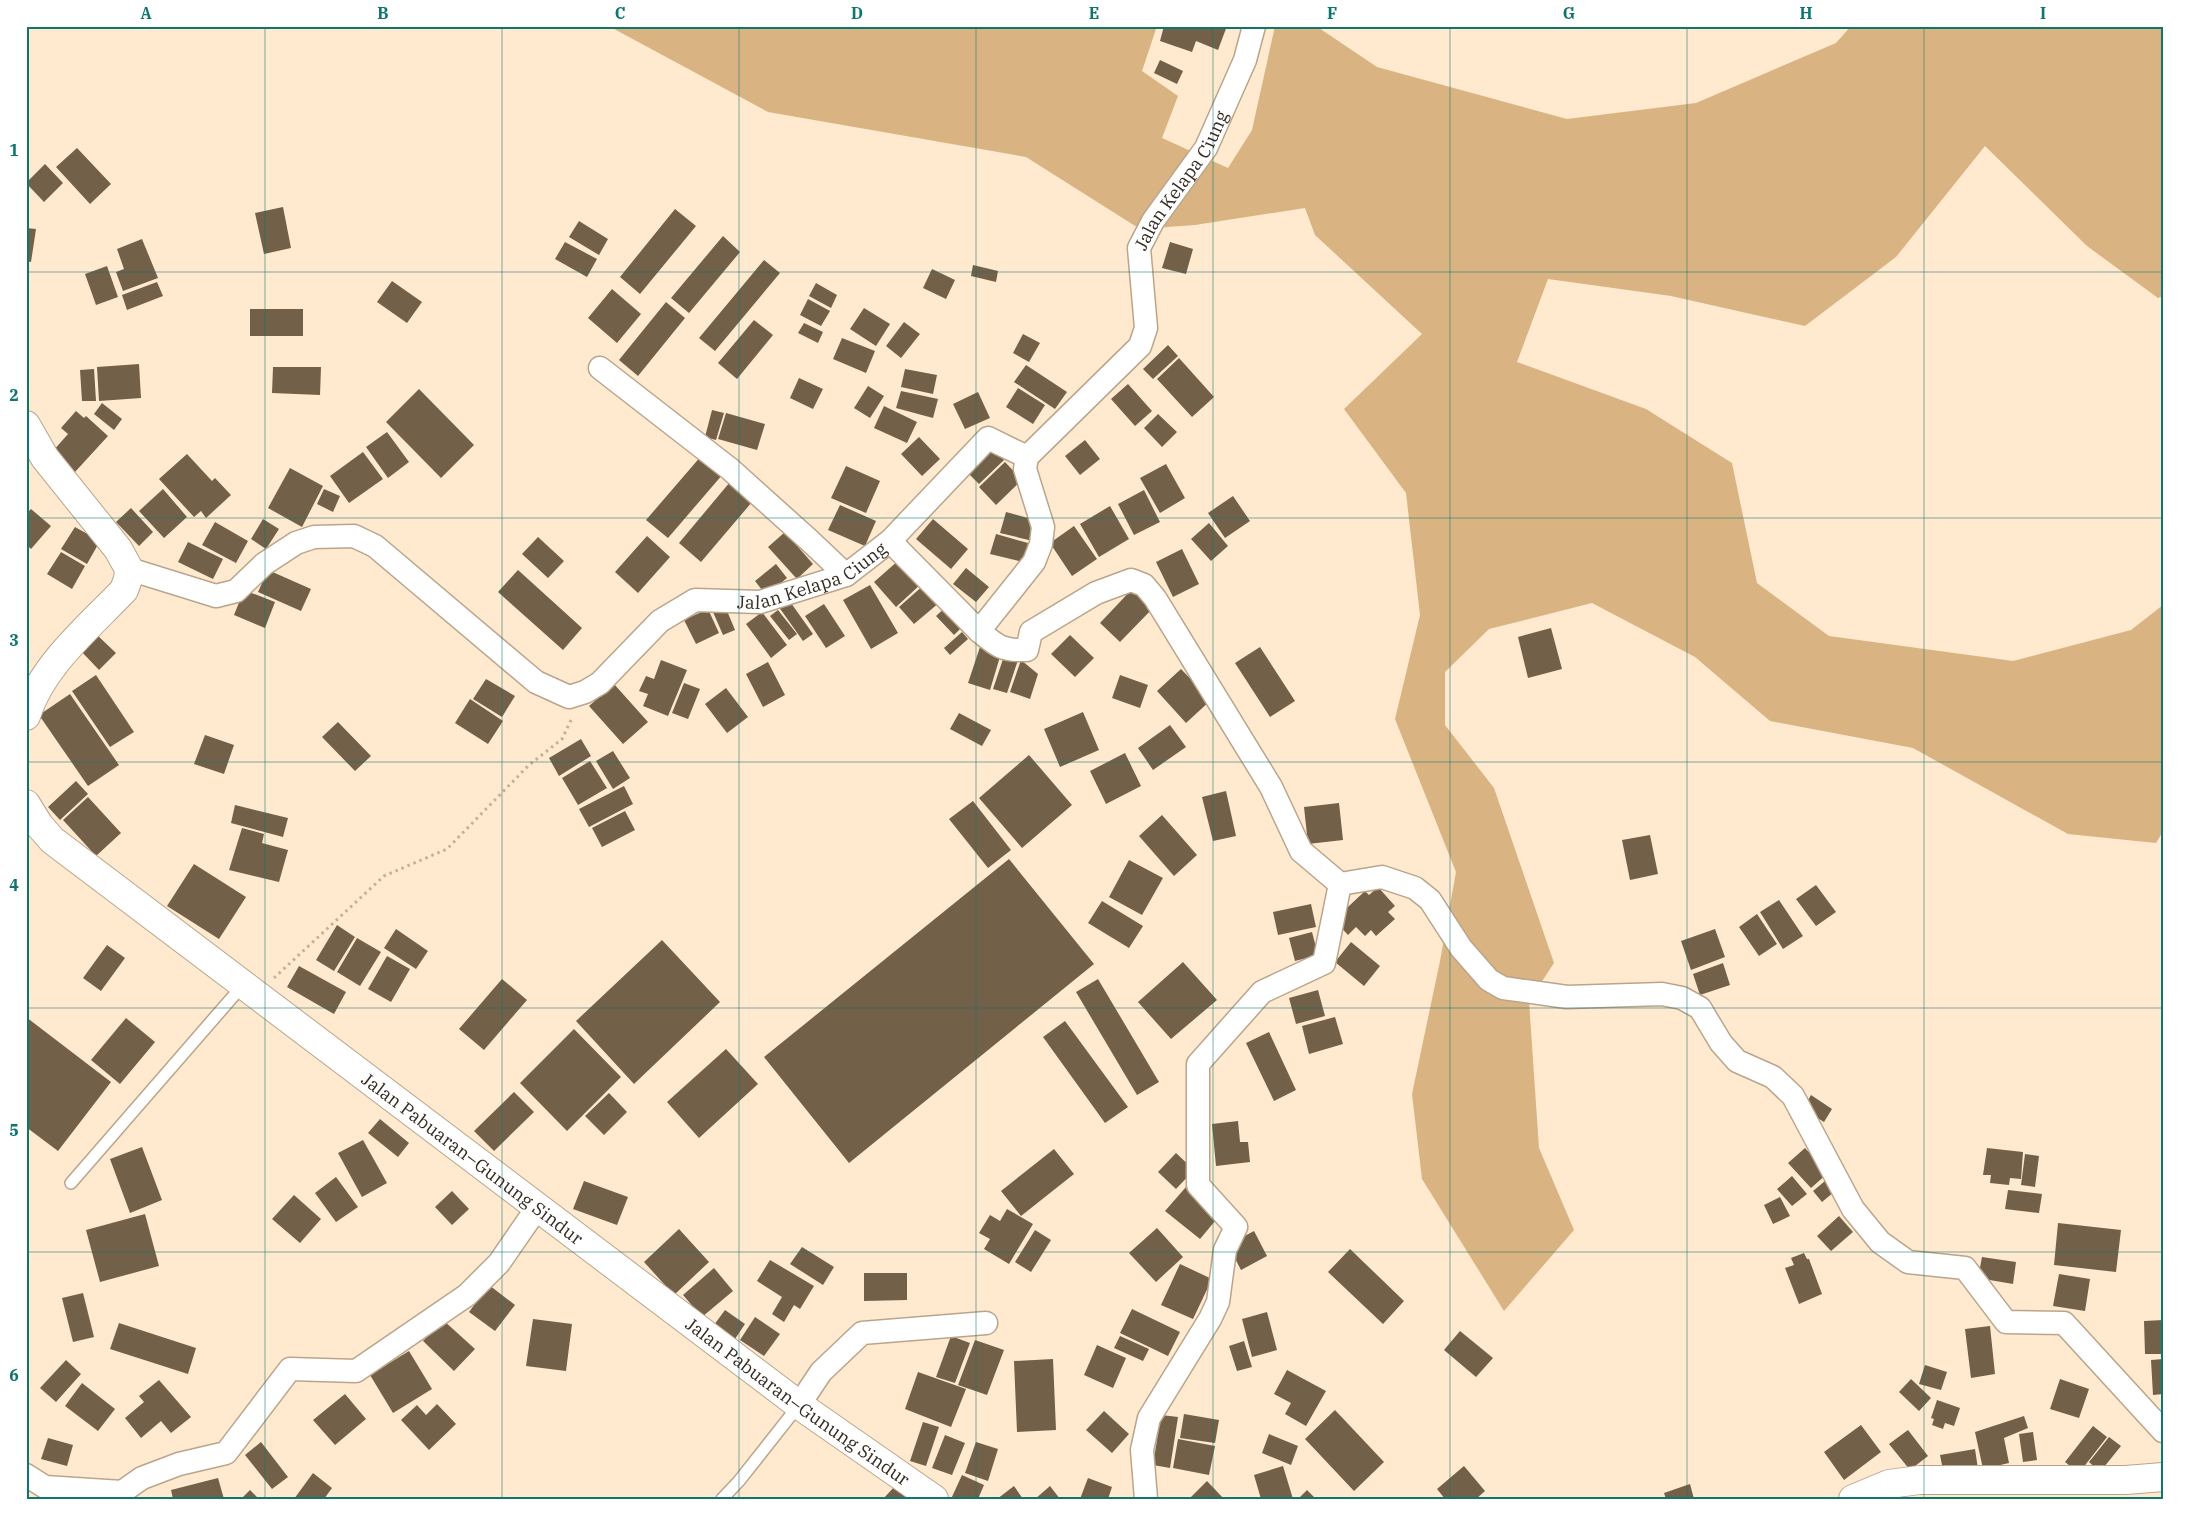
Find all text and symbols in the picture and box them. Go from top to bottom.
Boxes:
text: A [140,3,152,23]
text: B [377,3,389,23]
text: C [615,3,625,23]
text: D [851,3,863,23]
text: E [1089,3,1099,23]
text: F [1327,3,1337,23]
text: G [1563,3,1575,23]
text: H [1800,3,1813,23]
text: I [2040,3,2046,23]
street label: Jalan Kelapa Ciung [1128,107,1233,254]
text: 1 [9,140,19,160]
text: 2 [9,385,19,405]
street label: Jalan Kelapa Ciung [737,536,891,614]
text: 3 [9,630,19,650]
text: 4 [9,875,19,895]
street label: Jalan Pabuaran–Gunung Sindur [357,1067,588,1249]
text: 5 [9,1120,19,1140]
street label: Jalan Pabuaran–Gunung Sindur [681,1312,915,1490]
text: 6 [9,1365,19,1385]

